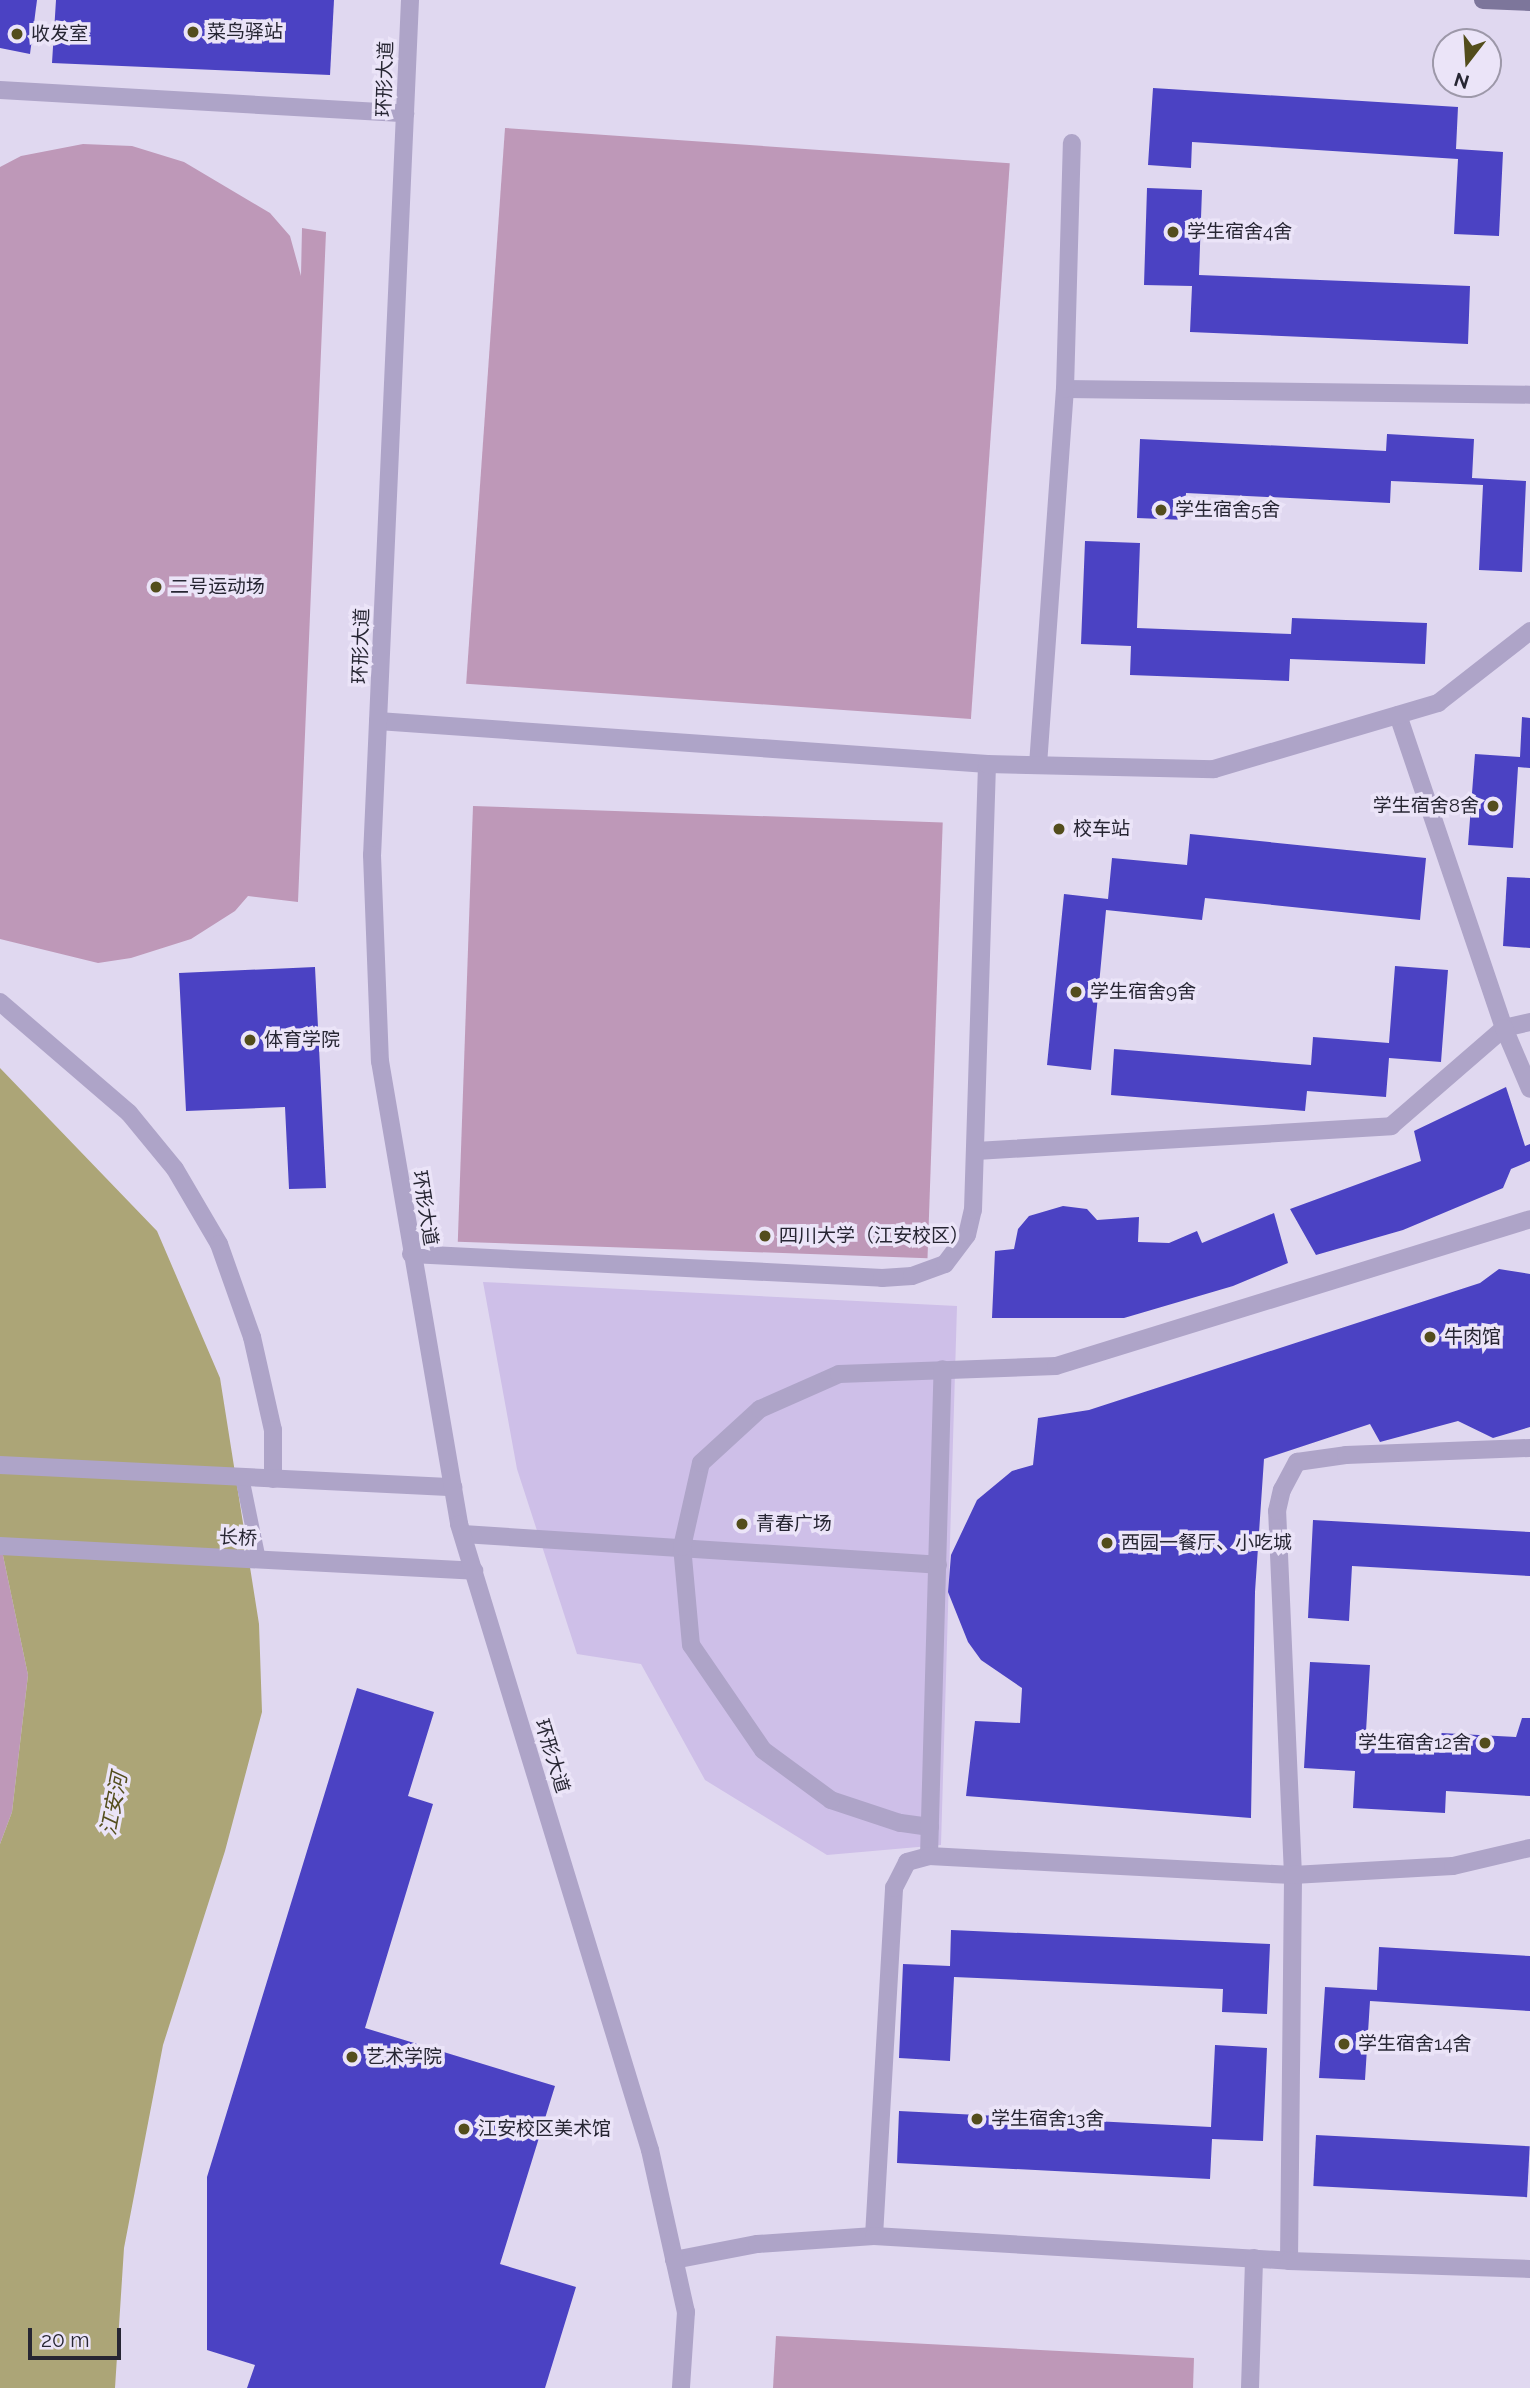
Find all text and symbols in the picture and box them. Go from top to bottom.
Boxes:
place label: 菜鸟驿站 [207,21,283,43]
place label: 收发室 [31,23,88,45]
marker: 菜鸟驿站 [185,24,201,40]
marker: 收发室 [9,26,25,42]
north arrow [1432,28,1502,98]
street label: 环形大道 [372,41,398,117]
text: N [1451,69,1472,94]
place label: 学生宿舍4舍 [1187,221,1292,243]
marker: 学生宿舍4舍 [1165,224,1181,240]
place label: 学生宿舍5舍 [1175,499,1280,521]
marker: 学生宿舍5舍 [1153,502,1169,518]
place label: 二号运动场 [170,576,265,598]
marker: 二号运动场 [148,579,164,595]
street label: 环形大道 [348,608,374,684]
place label: 学生宿舍8舍 [1373,795,1479,817]
marker: 学生宿舍8舍 [1485,798,1501,814]
place label: 校车站 [1073,818,1130,840]
marker: 校车站 [1051,821,1067,837]
place label: 学生宿舍9舍 [1090,981,1196,1003]
marker: 学生宿舍9舍 [1068,984,1084,1000]
place label: 体育学院 [264,1029,340,1051]
marker: 体育学院 [242,1032,258,1048]
street label: 环形大道 [408,1169,442,1247]
place label: 四川大学（江安校区） [779,1225,969,1247]
marker: 四川大学（江安校区） [757,1228,773,1244]
place label: 牛肉馆 [1444,1326,1501,1348]
marker: 牛肉馆 [1422,1329,1438,1345]
place label: 青春广场 [756,1513,832,1535]
marker: 青春广场 [734,1516,750,1532]
street label: 长桥 [218,1526,258,1550]
place label: 西园一餐厅、小吃城 [1121,1532,1292,1554]
marker: 西园一餐厅、小吃城 [1099,1535,1115,1551]
street label: 环形大道 [530,1716,574,1796]
place label: 学生宿舍12舍 [1358,1732,1471,1754]
marker: 学生宿舍12舍 [1477,1735,1493,1751]
water label: 江安河 [96,1771,132,1837]
place label: 学生宿舍14舍 [1358,2033,1472,2055]
marker: 学生宿舍14舍 [1336,2036,1352,2052]
place label: 艺术学院 [366,2046,442,2068]
marker: 艺术学院 [344,2049,360,2065]
place label: 学生宿舍13舍 [991,2108,1104,2130]
marker: 学生宿舍13舍 [969,2111,985,2127]
place label: 江安校区美术馆 [478,2118,611,2140]
marker: 江安校区美术馆 [456,2121,472,2137]
scale bar [32,2314,124,2358]
text: 20 m [41,2327,89,2352]

